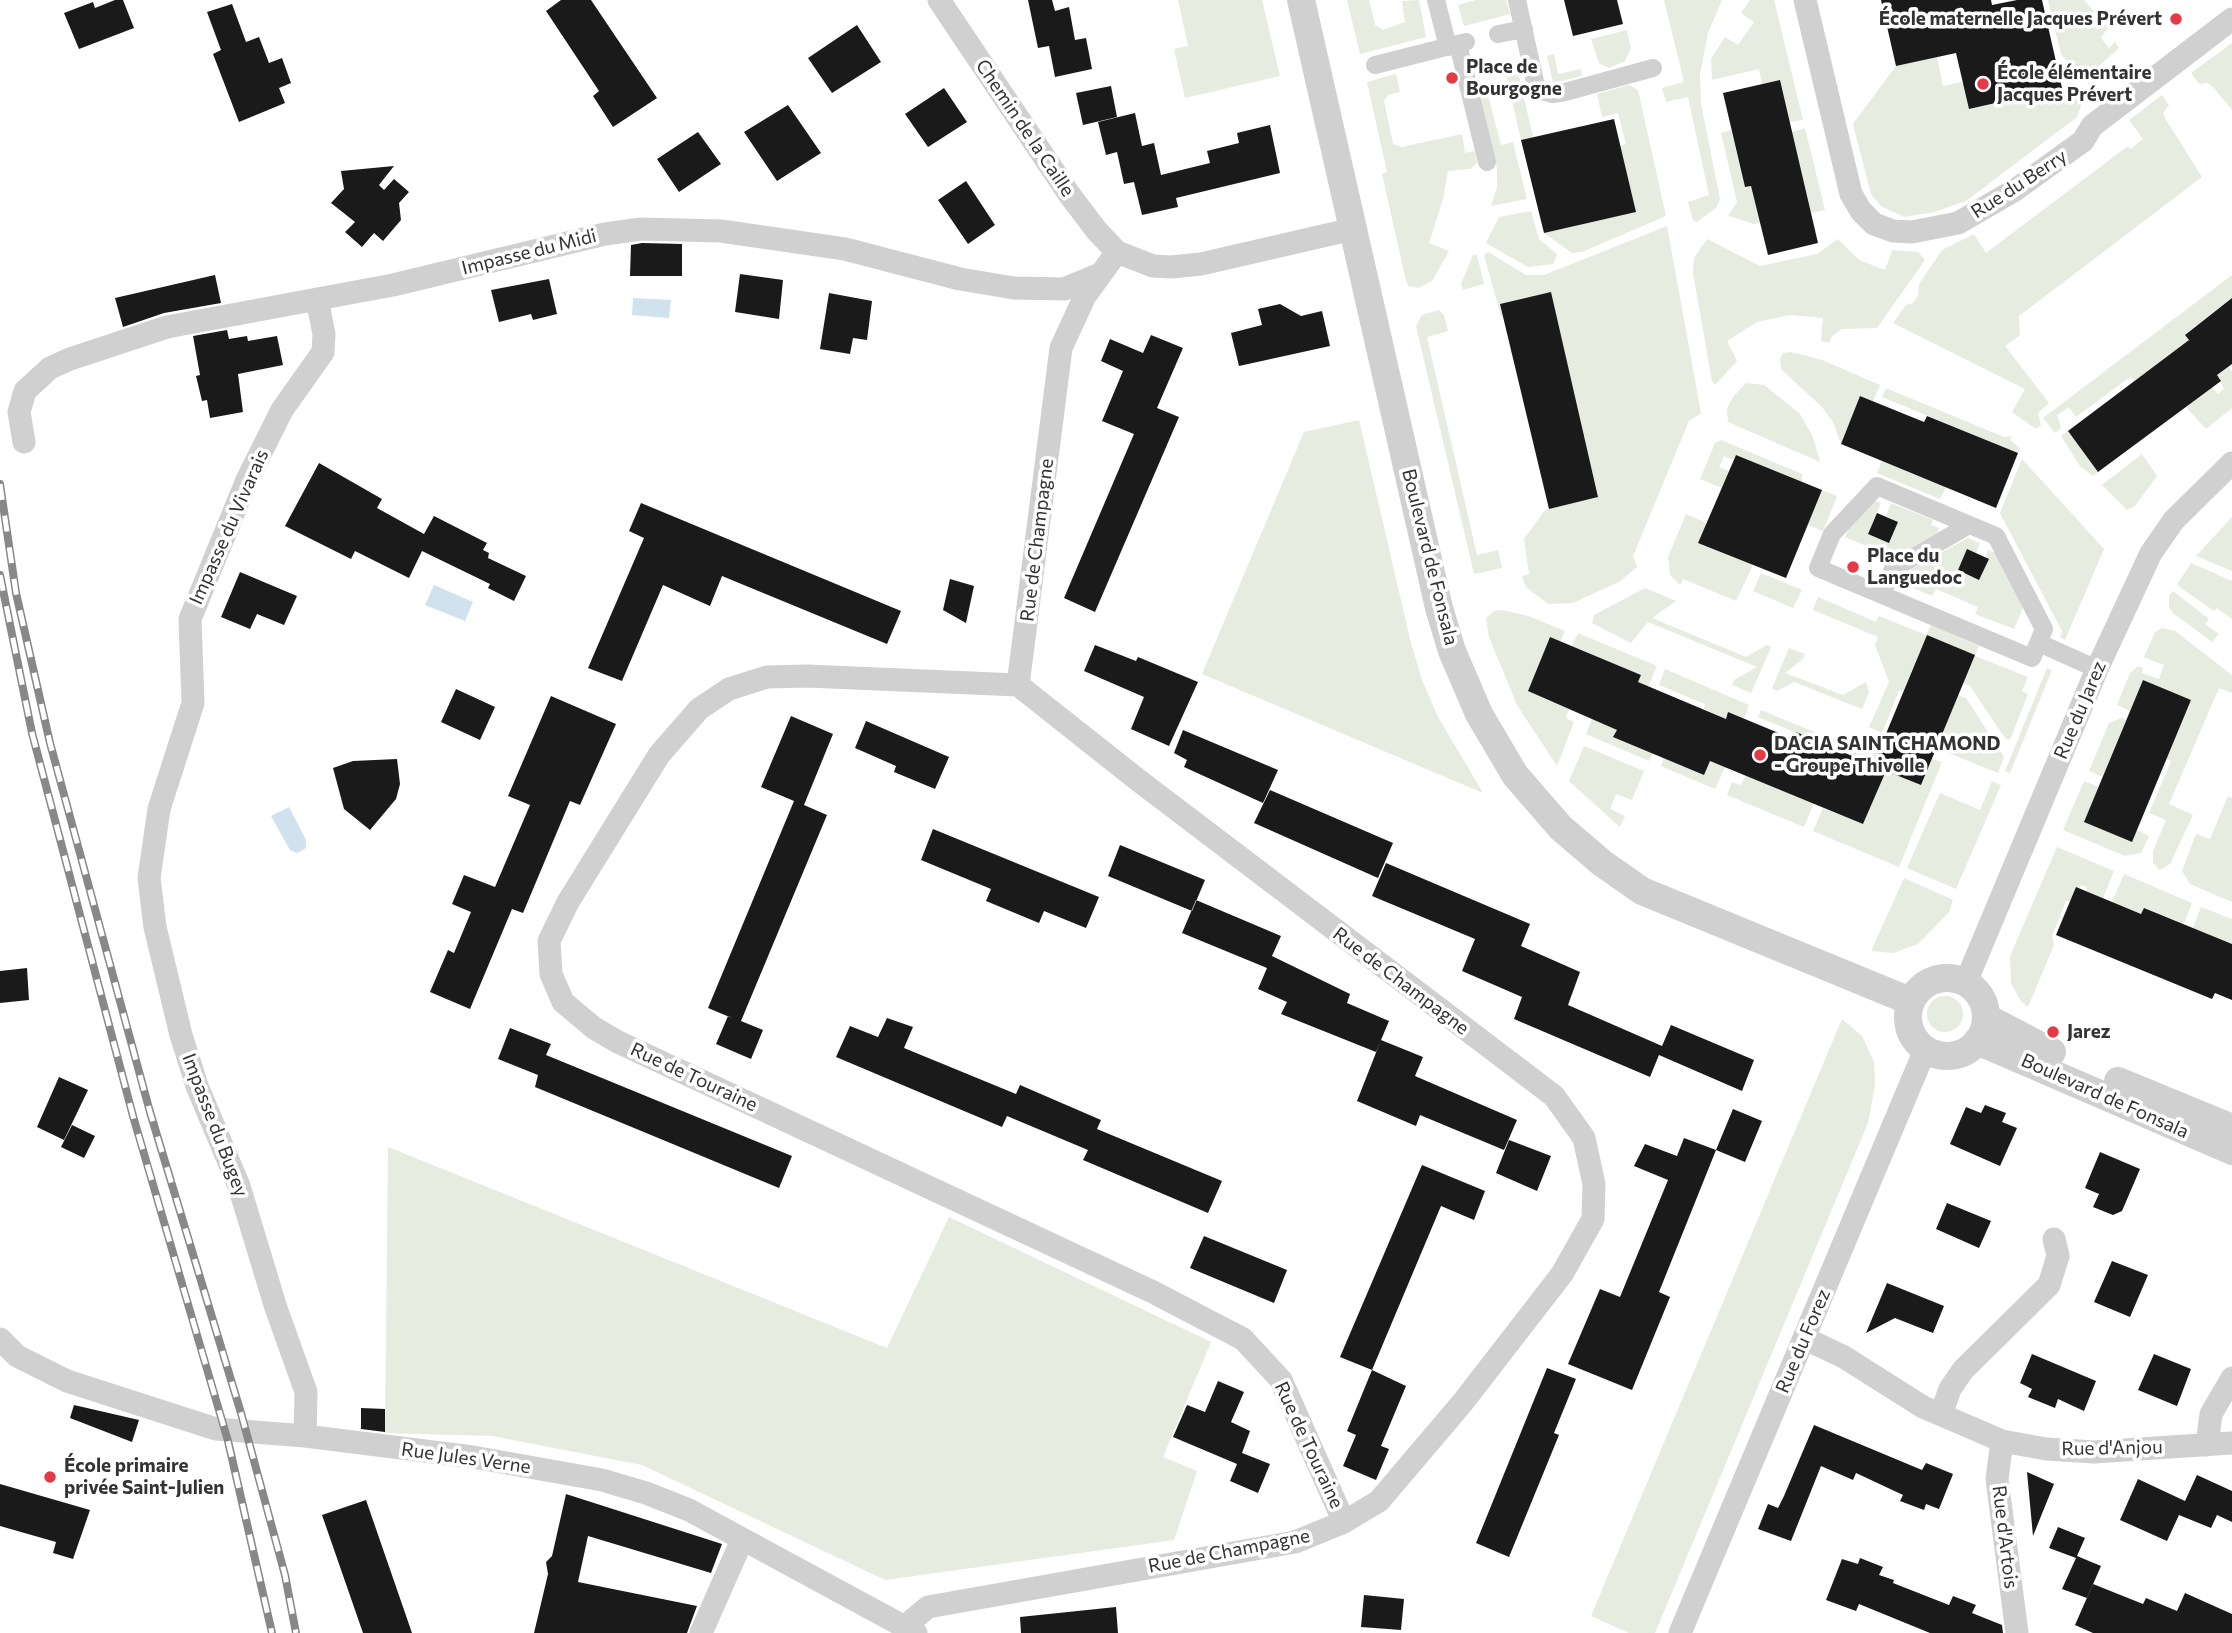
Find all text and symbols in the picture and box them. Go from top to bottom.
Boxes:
place label: École maternelle Jacques Prévert [1879,8,2162,30]
marker: École maternelle Jacques Prévert [2168,11,2184,27]
street label: Chemin de la Caille [971,55,1079,201]
place label: Place de Bourgogne [1466,56,1562,100]
place label: École élémentaire Jacques Prévert [1997,62,2151,106]
marker: Place de Bourgogne [1444,70,1460,86]
marker: École élémentaire Jacques Prévert [1975,76,1991,92]
street label: Rue du Berry [1967,145,2071,223]
street label: Impasse du Midi [459,224,599,280]
street label: Impasse du Vivarais [185,446,273,608]
street label: Rue de Champagne [1016,457,1058,623]
street label: Boulevard de Fonsala [1397,466,1463,648]
place label: Place du Languedoc [1867,545,1962,589]
marker: Place du Languedoc [1845,559,1861,575]
street label: Rue du Jarez [2049,658,2111,762]
place label: DACIA SAINT CHAMOND - Groupe Thivolle [1774,733,2000,777]
marker: DACIA SAINT CHAMOND - Groupe Thivolle [1752,747,1768,763]
street label: Rue de Champagne [1329,922,1473,1040]
place label: Jarez [2067,1021,2110,1043]
marker: Jarez [2045,1024,2061,1040]
street label: Rue de Touraine [627,1038,761,1116]
street label: Boulevard de Fonsala [2018,1049,2192,1143]
street label: Impasse du Bugey [177,1050,253,1200]
street label: Rue du Forez [1771,1286,1835,1396]
street label: Rue de Touraine [1270,1378,1348,1512]
street label: Rue d'Anjou [2061,1436,2163,1460]
street label: Rue Jules Verne [400,1438,532,1478]
place label: École primaire privée Saint-Julien [64,1455,224,1499]
marker: École primaire privée Saint-Julien [42,1469,58,1485]
street label: Rue d'Artois [1987,1484,2023,1590]
street label: Rue de Champagne [1146,1524,1312,1578]

